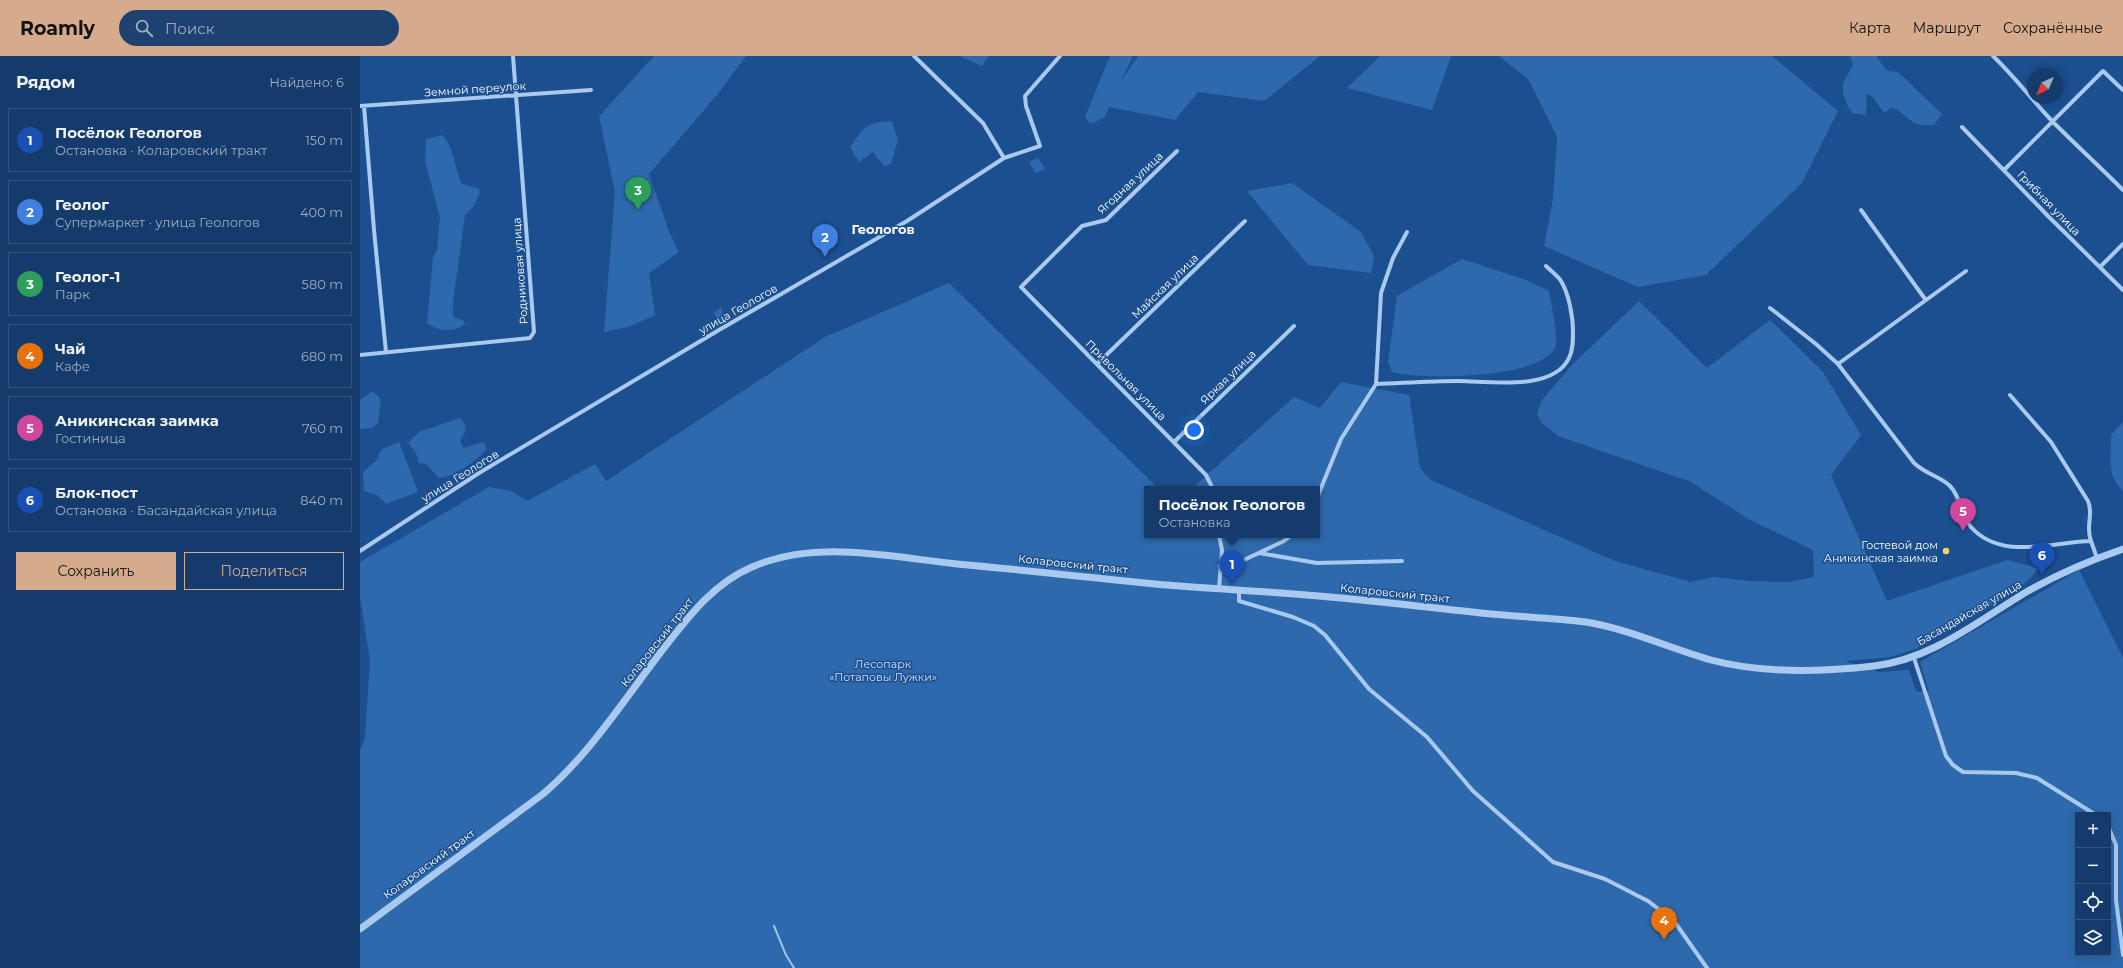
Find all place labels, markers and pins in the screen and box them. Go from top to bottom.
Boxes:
pin: 3 [625,177,651,210]
pin: 2 [812,224,838,257]
pin: 5 [1950,498,1976,531]
place label: Гостевой дом Аникинская заимка [1824,538,1938,565]
pin: 6 [2029,542,2055,575]
marker: Гостевой дом Аникинская заимка [1941,546,1951,556]
pin: 1 [1219,551,1245,584]
pin: 4 [1651,907,1677,940]

